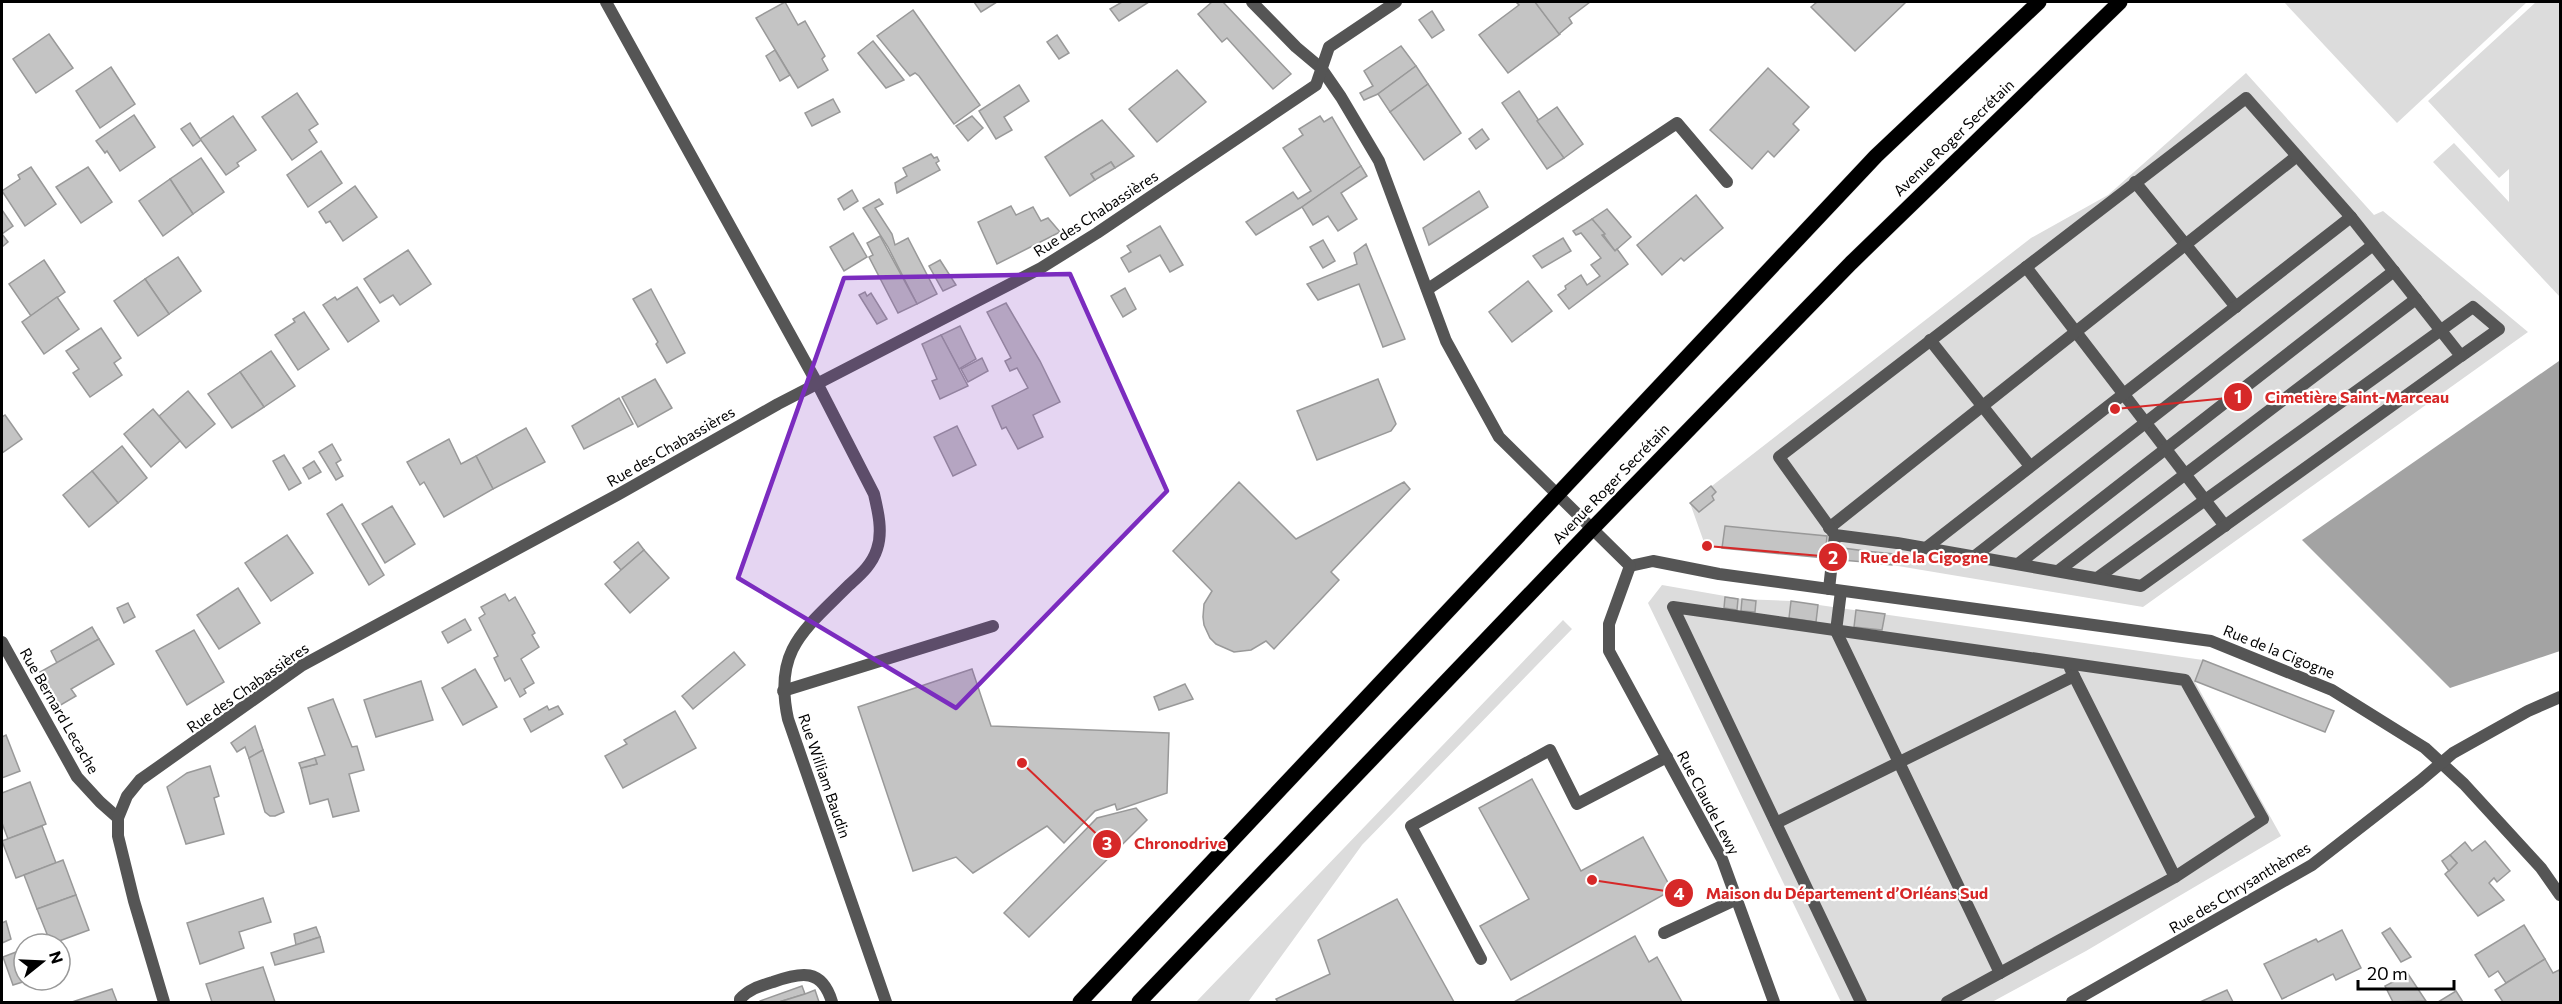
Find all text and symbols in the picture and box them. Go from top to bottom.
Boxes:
street label: Avenue Roger Secrétain [1889,75,2017,199]
street label: Rue des Chabassières [1030,166,1161,260]
callout: Cimetière Saint-Marceau [2223,380,2461,414]
text: 1 [2234,385,2242,407]
text: Cimetière Saint-Marceau [2265,387,2449,406]
street label: Rue des Chabassières [603,402,738,490]
street label: Avenue Roger Secrétain [1548,419,1672,547]
callout: Rue de la Cigogne [1818,540,2000,574]
text: 2 [1828,546,1838,568]
text: Rue de la Cigogne [1860,547,1988,566]
street label: Rue de la Cigogne [2221,620,2338,682]
street label: Rue des Chabassières [183,638,312,736]
street label: Rue Bernard Lecache [17,644,103,777]
street label: Rue William Baudin [795,711,855,840]
street label: Rue Claude Lewy [1674,748,1744,858]
callout: Chronodrive [1092,827,1238,861]
text: 3 [1102,832,1112,854]
text: Chronodrive [1134,833,1226,852]
street label: Rue des Chrysanthèmes [2166,838,2314,936]
callout: Maison du Département d’Orléans Sud [1664,876,2000,910]
text: 4 [1673,882,1685,904]
text: Maison du Département d’Orléans Sud [1706,883,1988,902]
north arrow [12,932,72,992]
text: N [46,949,68,966]
scale bar [2358,953,2454,991]
text: 20 m [2367,962,2408,984]

